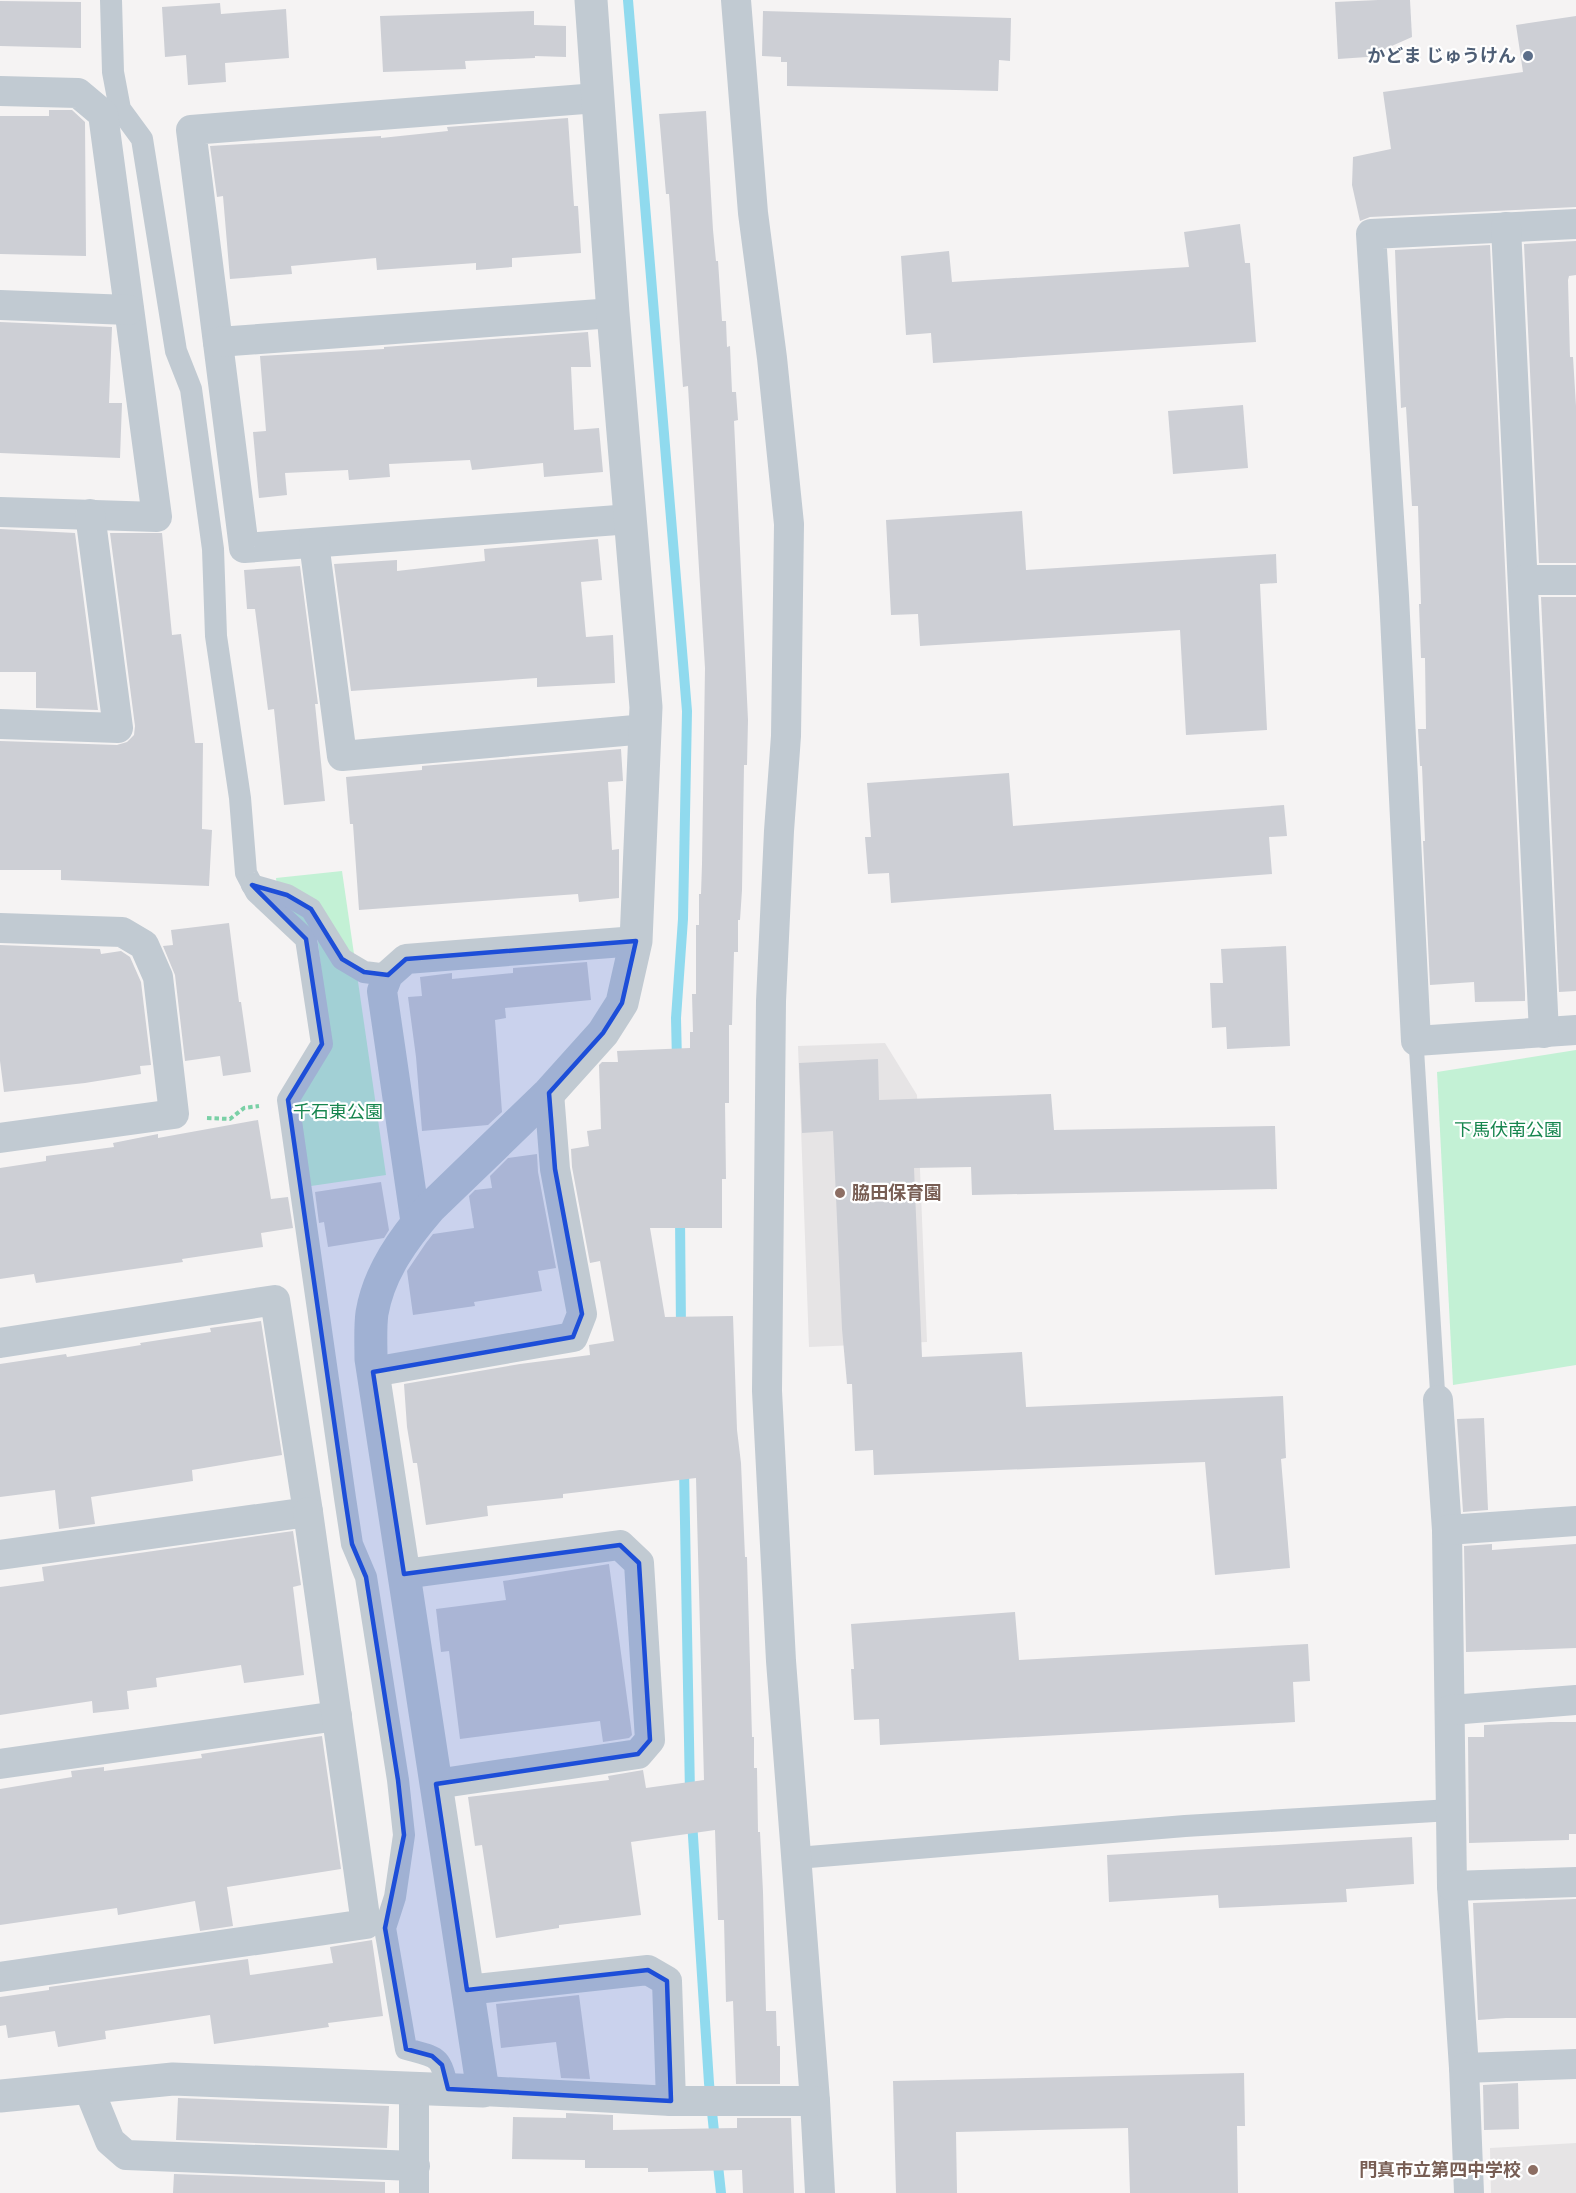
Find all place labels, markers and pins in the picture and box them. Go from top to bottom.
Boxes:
place label: かどま じゅうけん [1367,44,1516,68]
marker: かどま じゅうけん [1521,49,1535,63]
place label: 脇田保育園 [852,1181,942,1205]
marker: 脇田保育園 [833,1186,847,1200]
place label: 門真市立第四中学校 [1359,2158,1521,2182]
marker: 門真市立第四中学校 [1526,2163,1540,2177]

